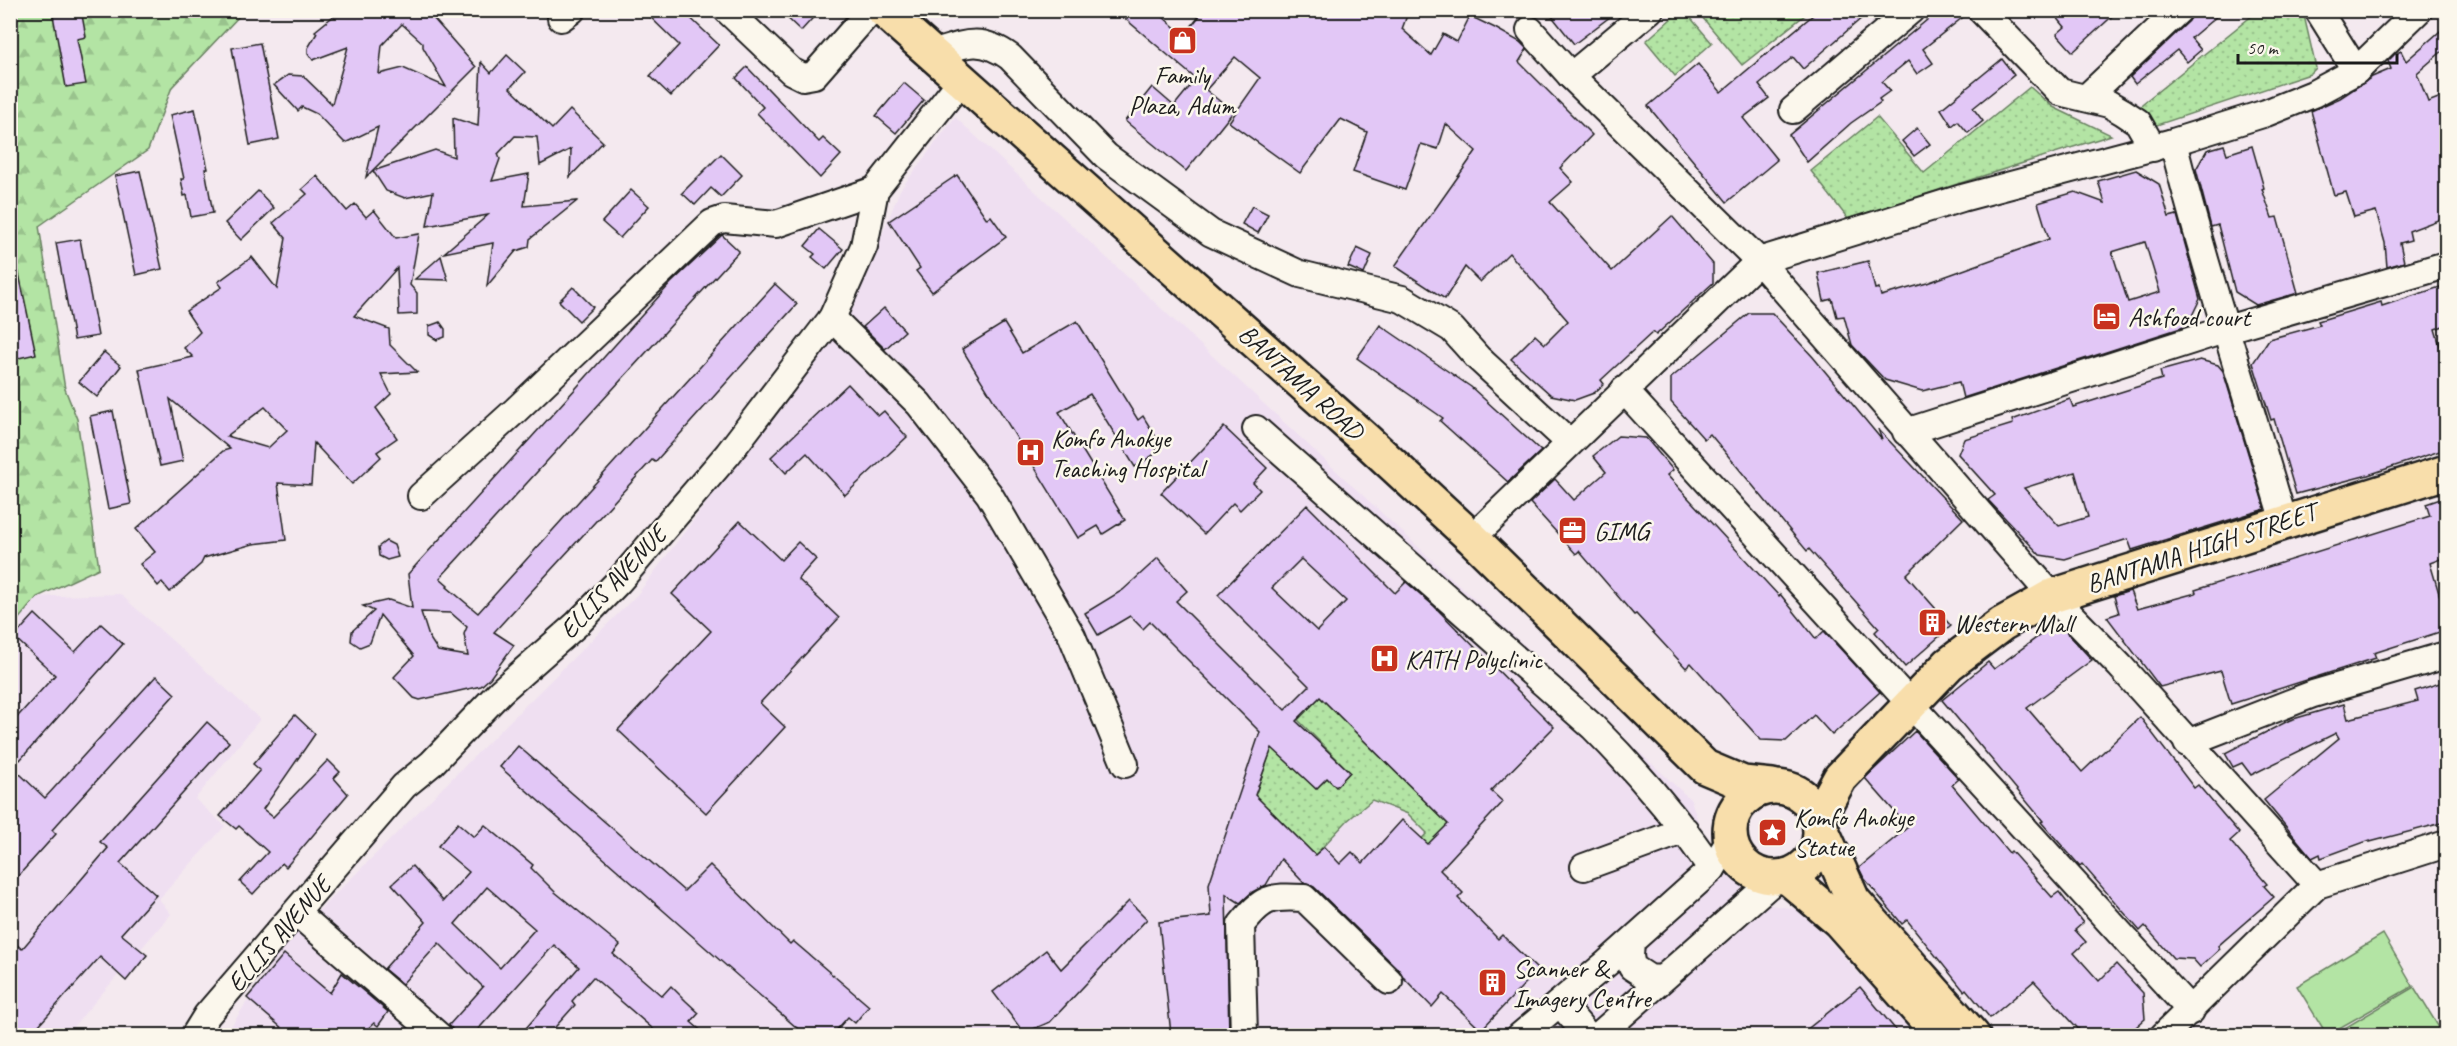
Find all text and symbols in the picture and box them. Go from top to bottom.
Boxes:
shop icon: Family Plaza, Adum [1166,25,1198,57]
scale bar [2238,27,2397,65]
text: 50 m [2247,37,2280,59]
place label: Family Plaza, Adum [1129,59,1237,122]
hotel icon: Ashfood court [2091,301,2123,333]
place label: Ashfood court [2128,301,2252,334]
street label: BANTAMA ROAD [1232,317,1373,449]
place label: Komfo Anokye Teaching Hospital [1051,422,1208,485]
hospital icon: Komfo Anokye Teaching Hospital [1014,437,1046,469]
street label: BANTAMA HIGH STREET [2082,493,2326,601]
office icon: GIMG [1557,515,1589,547]
place label: GIMG [1594,515,1653,548]
street label: ELLIS AVENUE [552,516,676,646]
building icon: Western Mall [1917,607,1949,639]
place label: Western Mall [1954,607,2077,640]
hospital icon: KATH Polyclinic [1368,643,1400,675]
place label: KATH Polyclinic [1405,643,1544,676]
place label: Komfo Anokye Statue [1794,801,1916,864]
place icon: Komfo Anokye Statue [1757,816,1789,848]
street label: ELLIS AVENUE [220,866,341,999]
place label: Scanner & Imagery Centre [1513,952,1653,1015]
building icon: Scanner & Imagery Centre [1476,967,1508,999]

